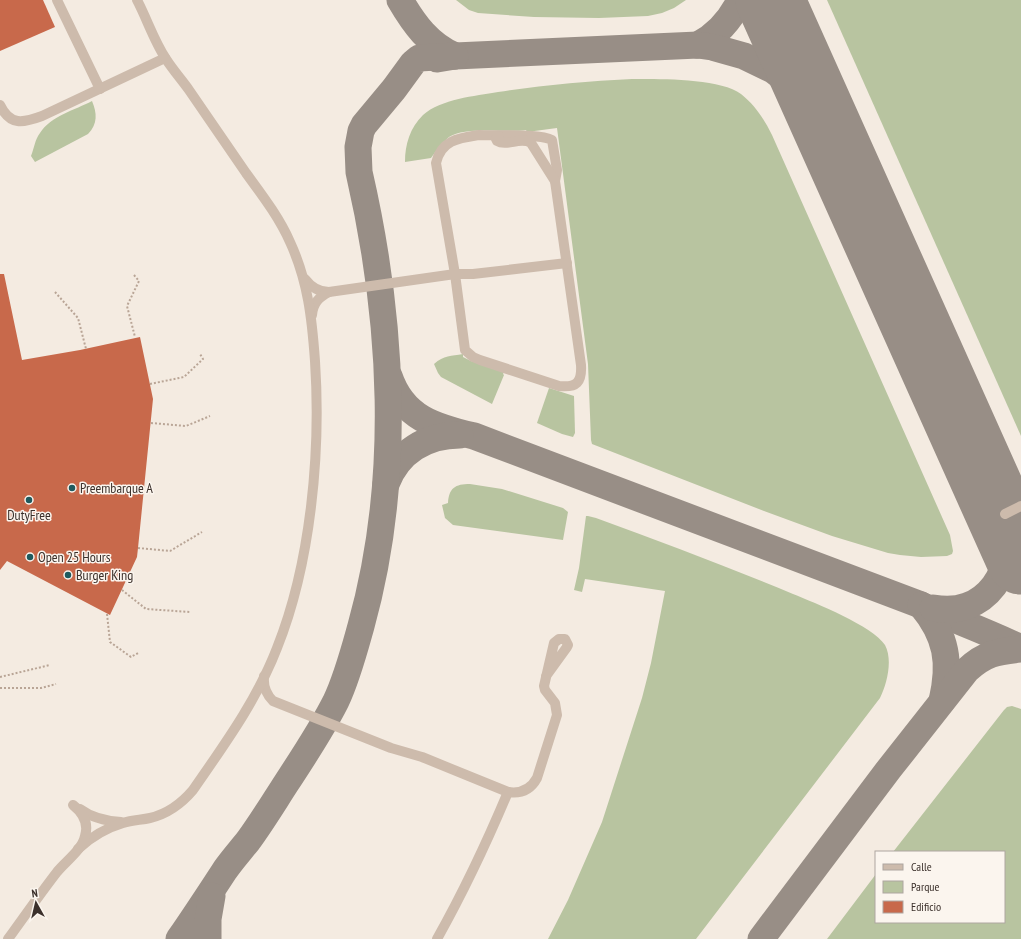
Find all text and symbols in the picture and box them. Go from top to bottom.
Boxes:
place label: Preembarque A [80,479,153,497]
marker: Preembarque A [67,483,77,493]
marker: DutyFree [24,495,34,505]
place label: DutyFree [7,506,51,524]
place label: Open 25 Hours [38,548,111,566]
marker: Open 25 Hours [25,552,35,562]
place label: Burger King [76,566,133,584]
marker: Burger King [63,570,73,580]
legend [875,851,1005,923]
text: Calle [911,859,932,874]
text: Parque [911,879,940,894]
north arrow [16,883,56,923]
text: N [31,886,39,900]
text: Edificio [911,899,941,914]

